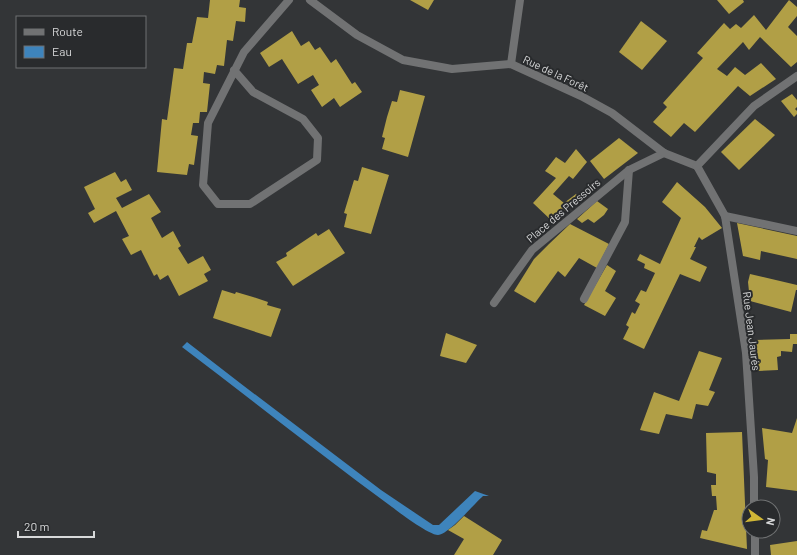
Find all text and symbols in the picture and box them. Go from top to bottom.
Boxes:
legend [16,16,146,68]
text: Route [52,24,83,38]
text: Eau [52,44,72,58]
street label: Rue de la Forêt [521,52,591,94]
street label: Place des Pressoirs [523,175,603,245]
street label: Rue Jean Jaurès [741,291,763,371]
north arrow [741,499,781,539]
scale bar [18,513,94,539]
text: N [764,516,778,527]
text: 20 m [24,519,50,533]

